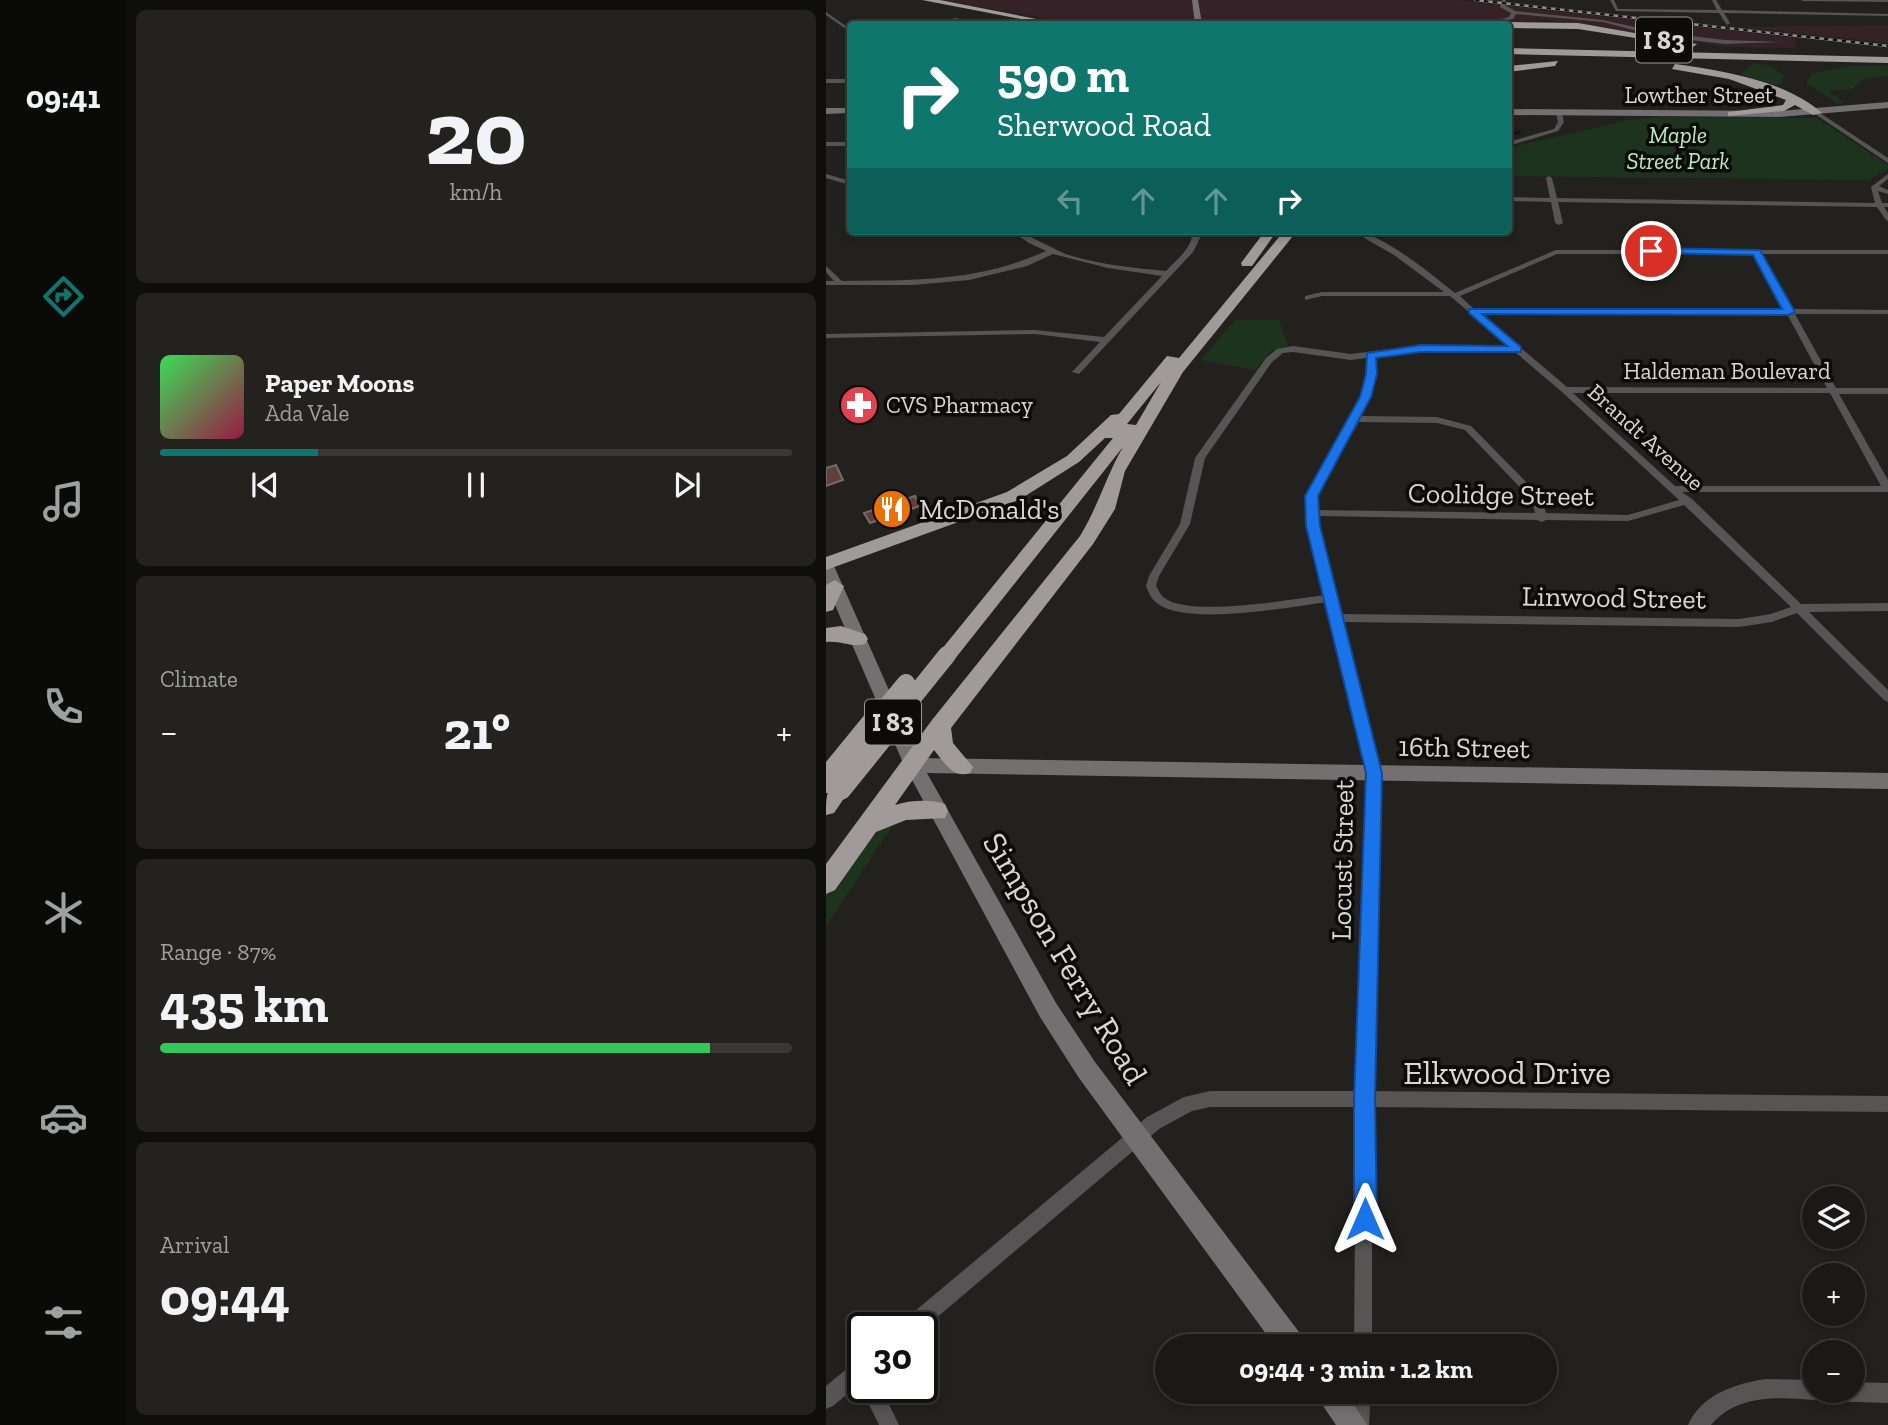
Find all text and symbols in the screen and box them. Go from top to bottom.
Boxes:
road number: I 83 [1636,18,1692,62]
text: 590 m [997,46,1129,105]
icon: right [882,49,973,140]
text: 09:41 [26,78,100,116]
text: 20 [425,78,527,187]
street label: Lowther Street [1624,81,1774,109]
text: Sherwood Road [997,106,1211,144]
park label: Maple Street Park [1626,121,1730,175]
text: km/h [450,178,502,206]
icon: left [1051,182,1089,220]
icon: ahead [1124,182,1162,220]
icon: ahead [1197,182,1235,220]
icon: right [1270,182,1308,220]
pin [1621,221,1681,281]
icon: arrive [1632,232,1670,270]
icon: directions [39,272,88,321]
street label: Haldeman Boulevard [1623,357,1831,385]
text: Paper Moons [265,367,414,399]
street label: Brandt Avenue [1582,378,1710,496]
pharmacy icon: CVS Pharmacy [838,384,880,426]
place label: CVS Pharmacy [886,391,1033,419]
text: Ada Vale [265,399,349,427]
icon: previous [246,466,284,504]
icon: pause [457,466,495,504]
icon: next [668,466,706,504]
street label: Coolidge Street [1408,476,1595,513]
icon: music [39,477,88,526]
restaurant icon: McDonald's [871,488,913,530]
place label: McDonald's [919,493,1059,526]
street label: Linwood Street [1522,579,1707,616]
text: Climate [160,665,238,693]
icon: phone [39,682,88,731]
text: 21° [443,700,510,762]
road number: I 83 [865,700,921,744]
text: − [160,709,178,755]
text: + [776,709,792,755]
street label: 16th Street [1398,730,1531,765]
street label: Locust Street [1325,779,1360,941]
street label: Simpson Ferry Road [975,825,1156,1091]
icon: climate [39,888,88,937]
text: Range · 87% [160,938,276,966]
text: 435 km [160,973,329,1035]
street label: Elkwood Drive [1403,1053,1611,1092]
icon: car [39,1093,88,1142]
position arrow [1328,1182,1402,1256]
map controls [1802,1186,1865,1403]
button: layers [1802,1186,1865,1249]
text: Arrival [160,1231,229,1259]
button: + [1802,1263,1865,1326]
text: 09:44 [160,1266,290,1328]
icon: filters [39,1298,88,1347]
speed limit sign: 30 [847,1312,938,1403]
button: − [1802,1340,1865,1403]
text: 09:44 · 3 min · 1.2 km [1239,1353,1473,1385]

